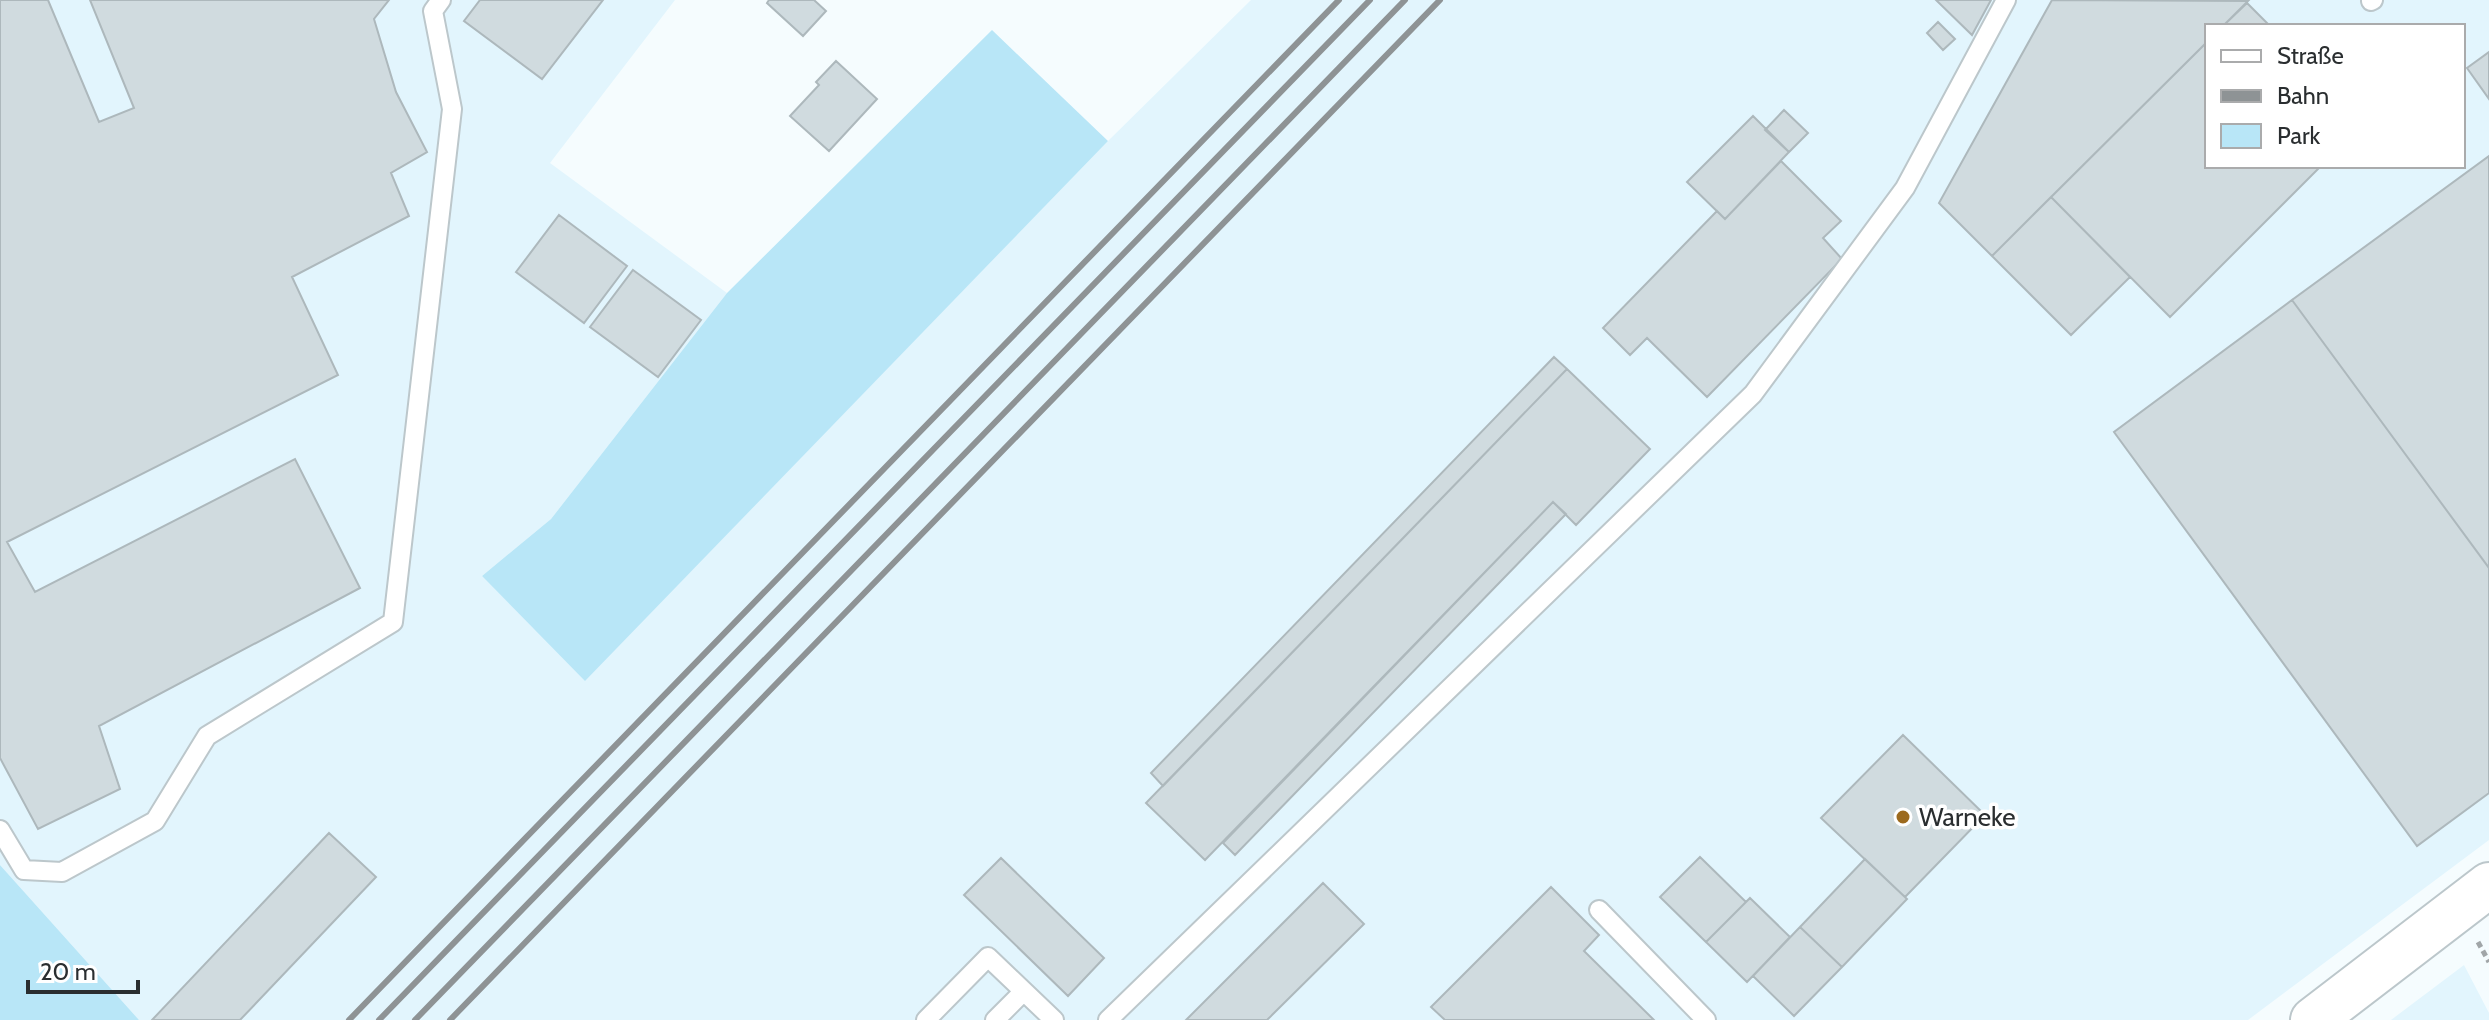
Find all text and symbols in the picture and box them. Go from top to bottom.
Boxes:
legend [2205,24,2465,168]
text: Straße [2277,41,2344,70]
text: Bahn [2277,81,2329,110]
text: Park [2277,121,2320,150]
place label: Warneke [1919,801,2016,833]
marker: Warneke [1894,808,1912,826]
scale bar [28,944,138,994]
text: 20 m [40,957,96,986]

